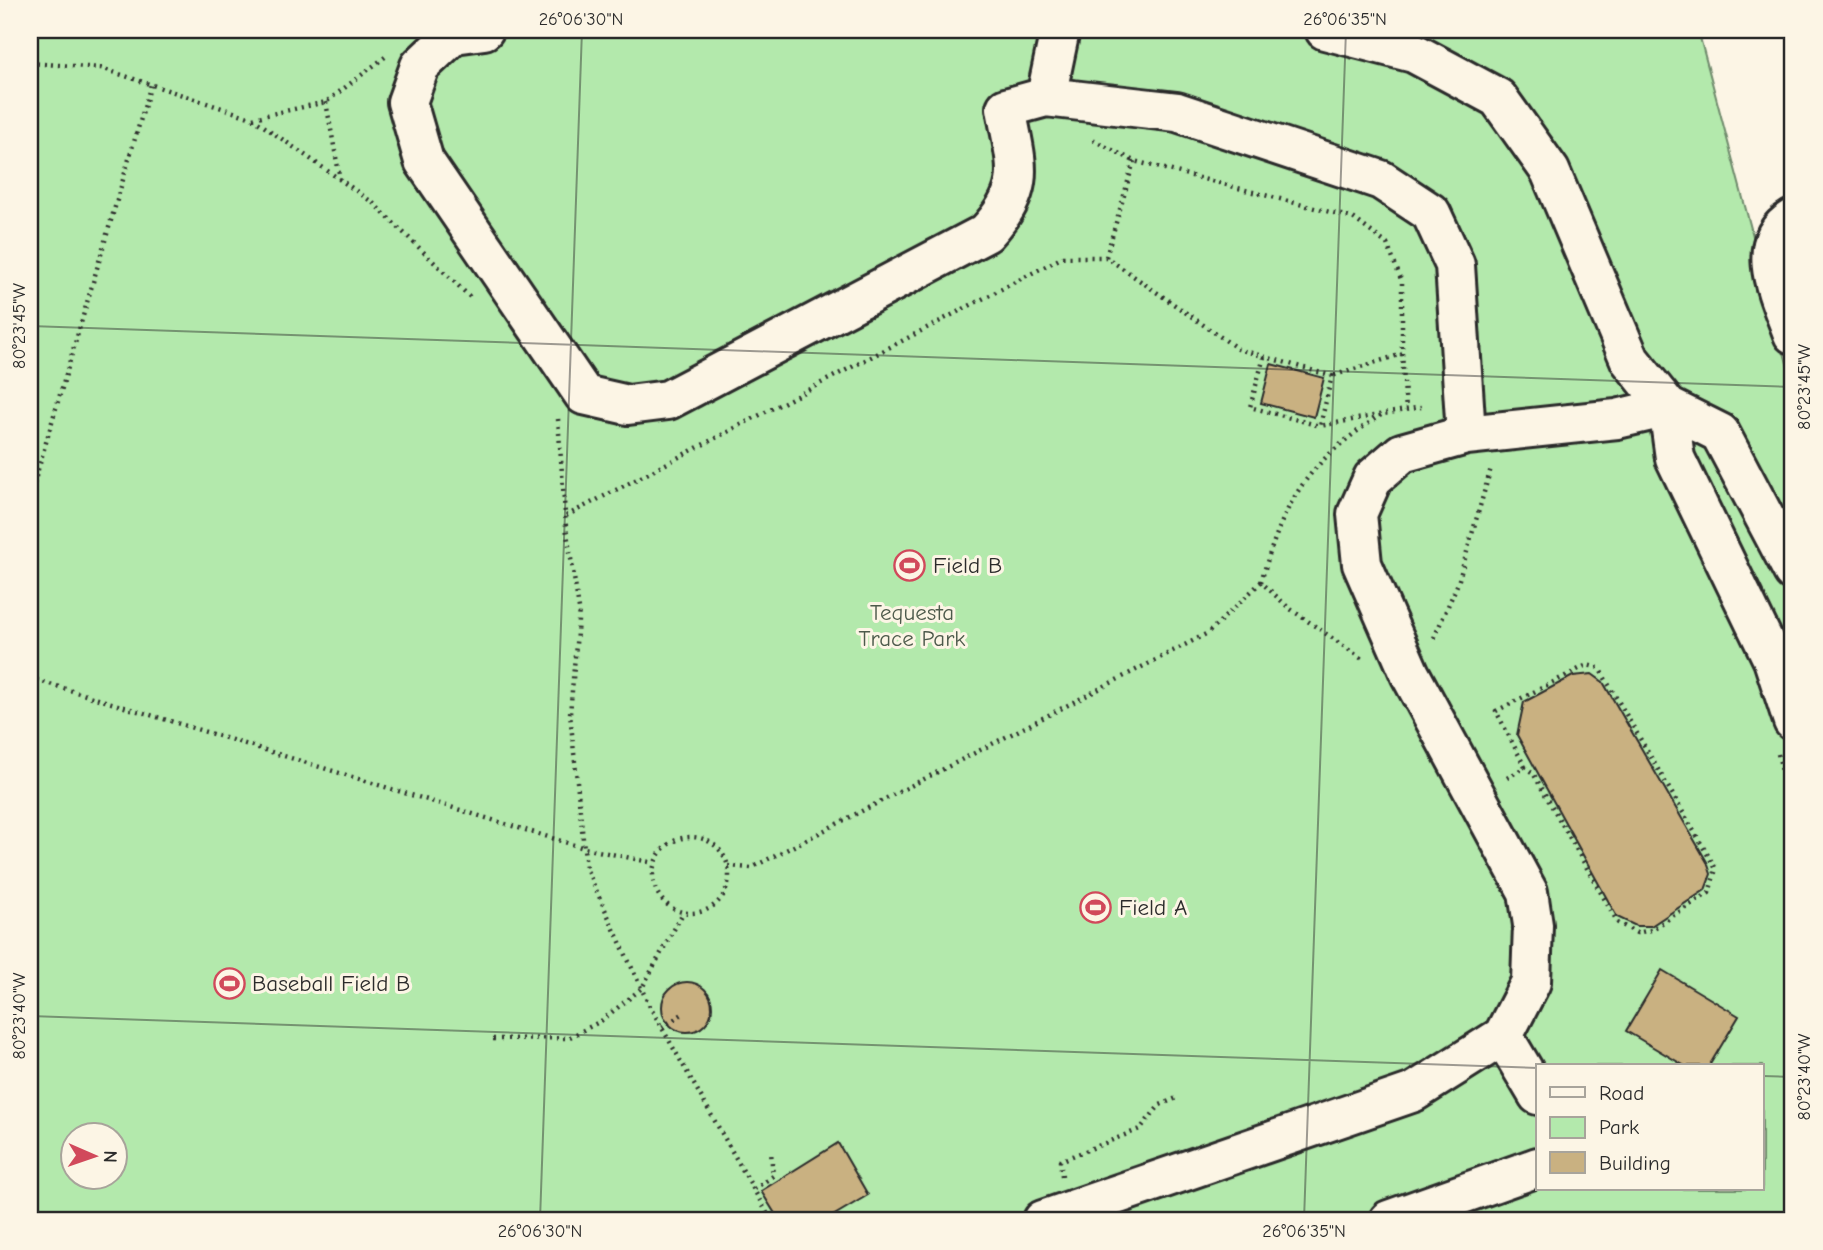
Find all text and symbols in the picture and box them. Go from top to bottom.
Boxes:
text: 26°06'30"N [539,9,623,30]
text: 26°06'35"N [1303,9,1387,30]
text: 80°23'45"W [9,283,30,369]
text: 80°23'45"W [1794,344,1815,430]
sports icon: Field B [893,548,927,582]
place label: Field B [933,552,1002,579]
park label: Tequesta Trace Park [859,599,965,652]
sports icon: Field A [1079,890,1113,924]
place label: Field A [1119,894,1187,921]
sports icon: Baseball Field B [212,966,246,1000]
place label: Baseball Field B [252,970,410,997]
text: 80°23'40"W [9,972,30,1059]
text: 80°23'40"W [1794,1033,1815,1120]
legend [1536,1064,1764,1190]
text: Road [1599,1081,1644,1105]
text: Park [1599,1115,1639,1139]
north arrow [60,1120,130,1190]
text: N [99,1150,121,1163]
text: Building [1599,1151,1671,1175]
text: 26°06'30"N [498,1221,582,1242]
text: 26°06'35"N [1262,1221,1346,1242]

